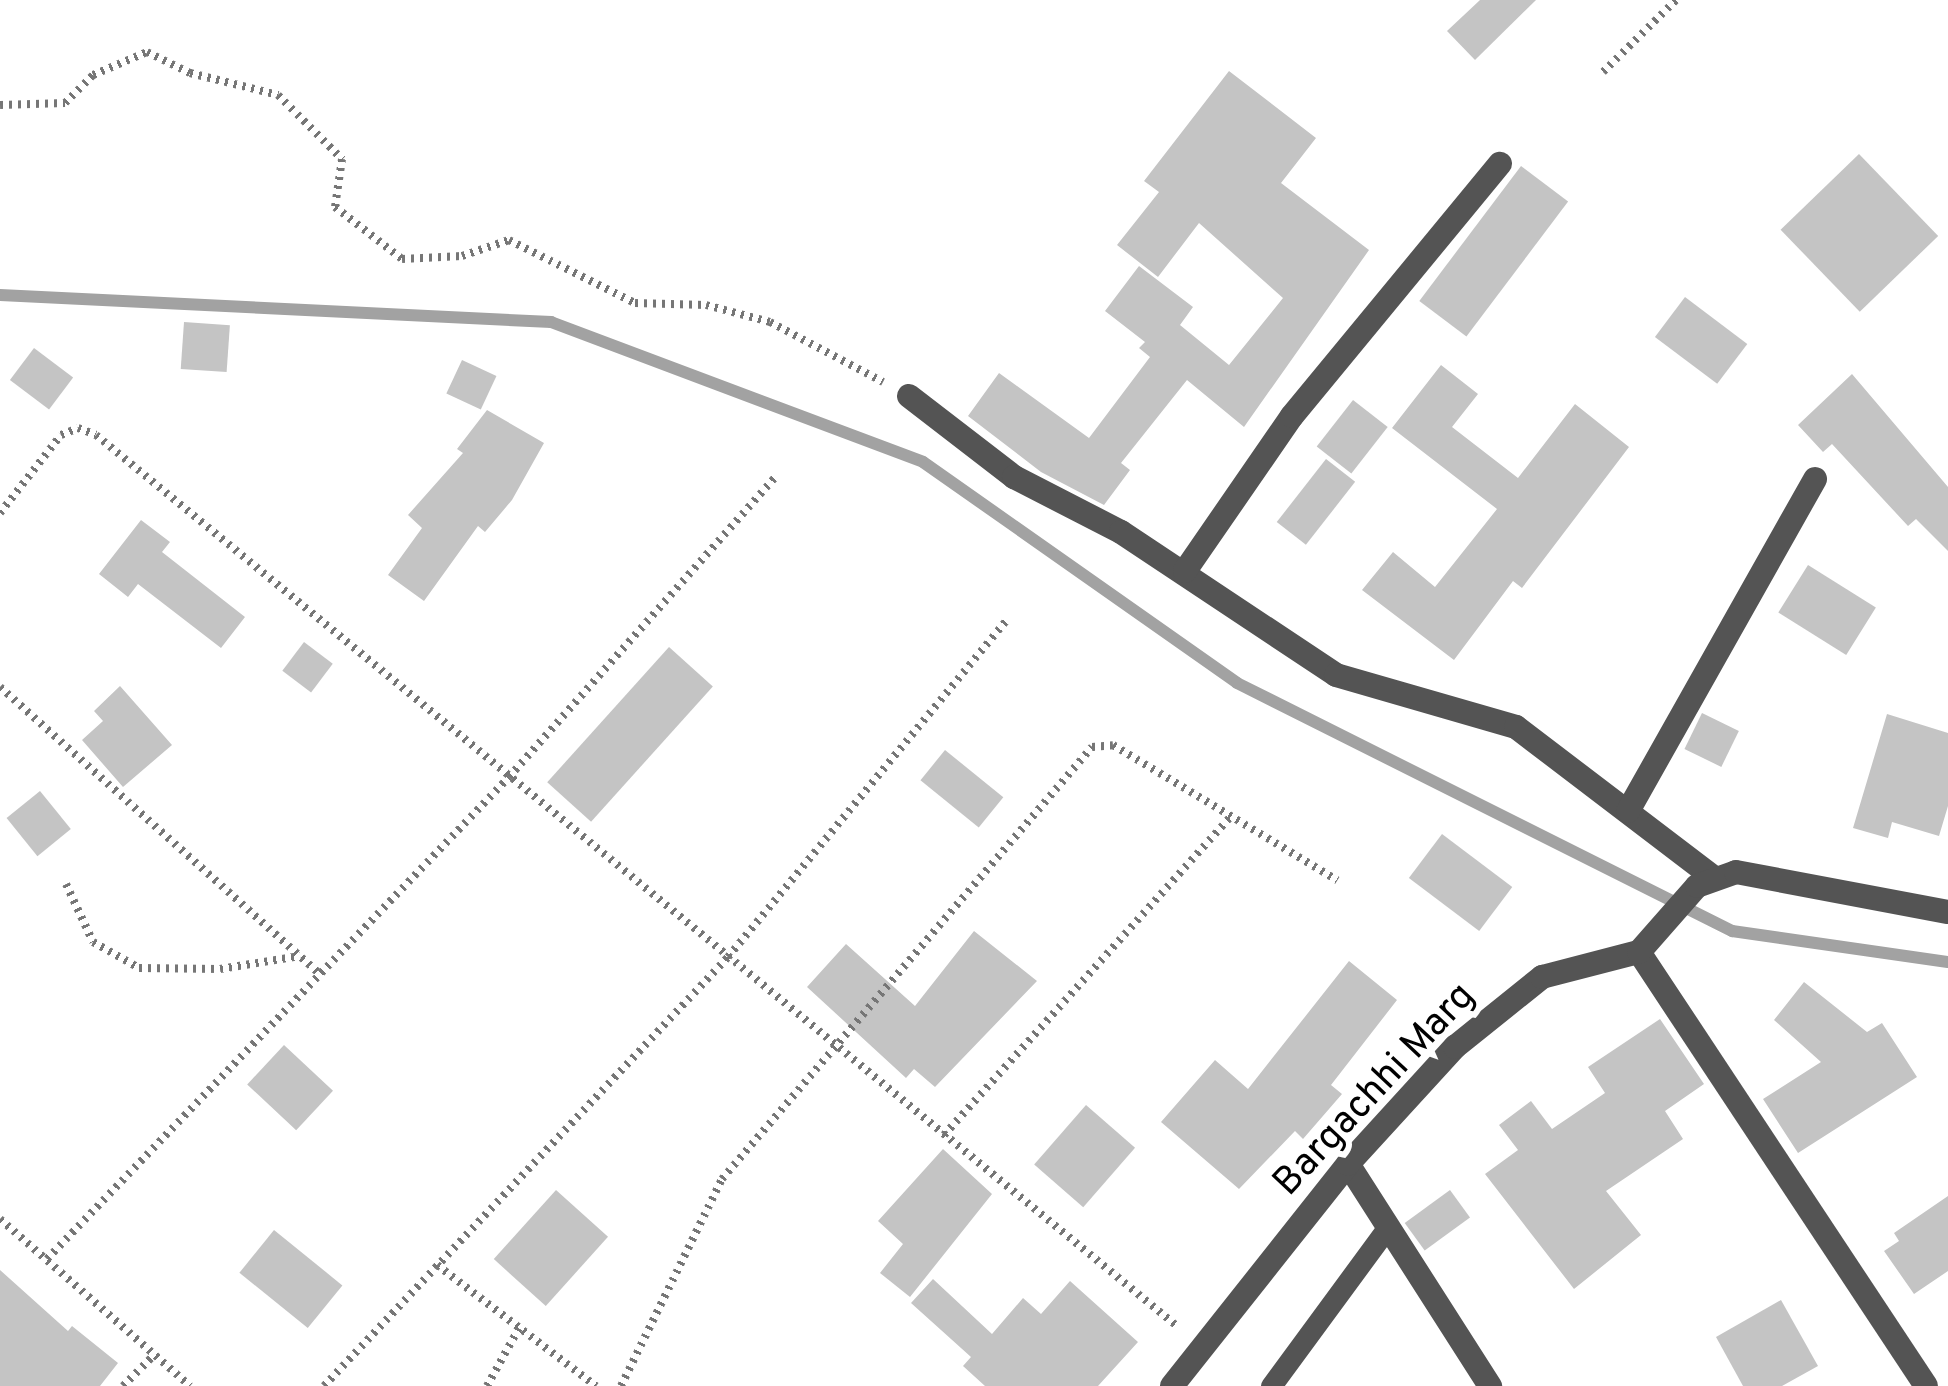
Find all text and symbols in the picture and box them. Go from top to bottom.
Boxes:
street label: Bargachhi Marg [1265,975,1487,1207]

